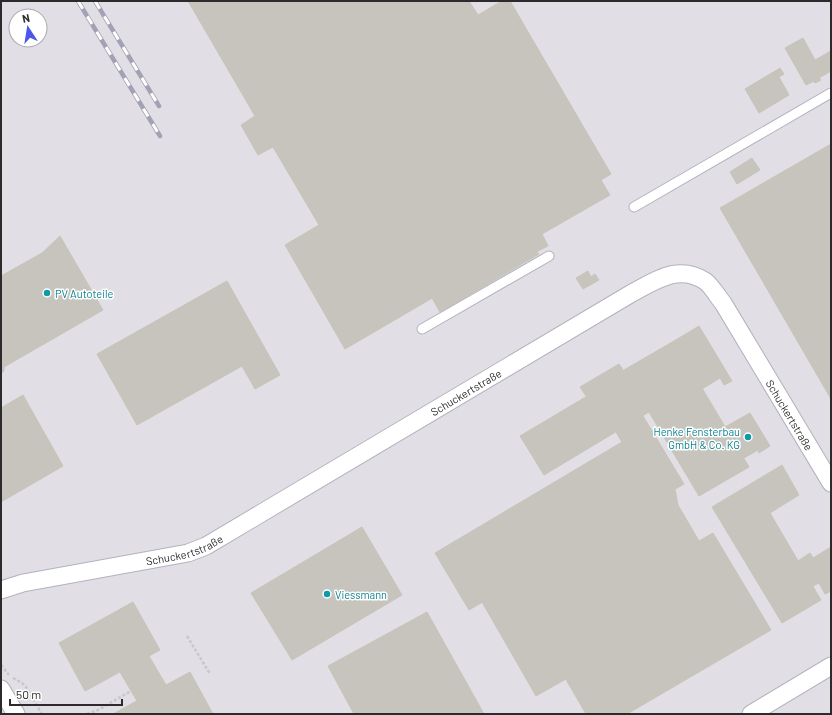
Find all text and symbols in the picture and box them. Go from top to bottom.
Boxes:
north arrow [8,8,48,48]
text: N [21,11,31,25]
place label: PV Autoteile [55,287,113,300]
marker: PV Autoteile [42,288,52,298]
street label: Schuckertstraße [428,366,503,418]
street label: Schuckertstraße [764,377,816,452]
place label: Henke Fensterbau GmbH & Co. KG [654,425,740,451]
marker: Henke Fensterbau GmbH & Co. KG [743,432,753,442]
street label: Schuckertstraße [145,531,225,567]
place label: Viessmann [335,588,387,601]
marker: Viessmann [322,589,332,599]
scale bar [10,681,122,707]
text: 50 m [16,687,41,701]

